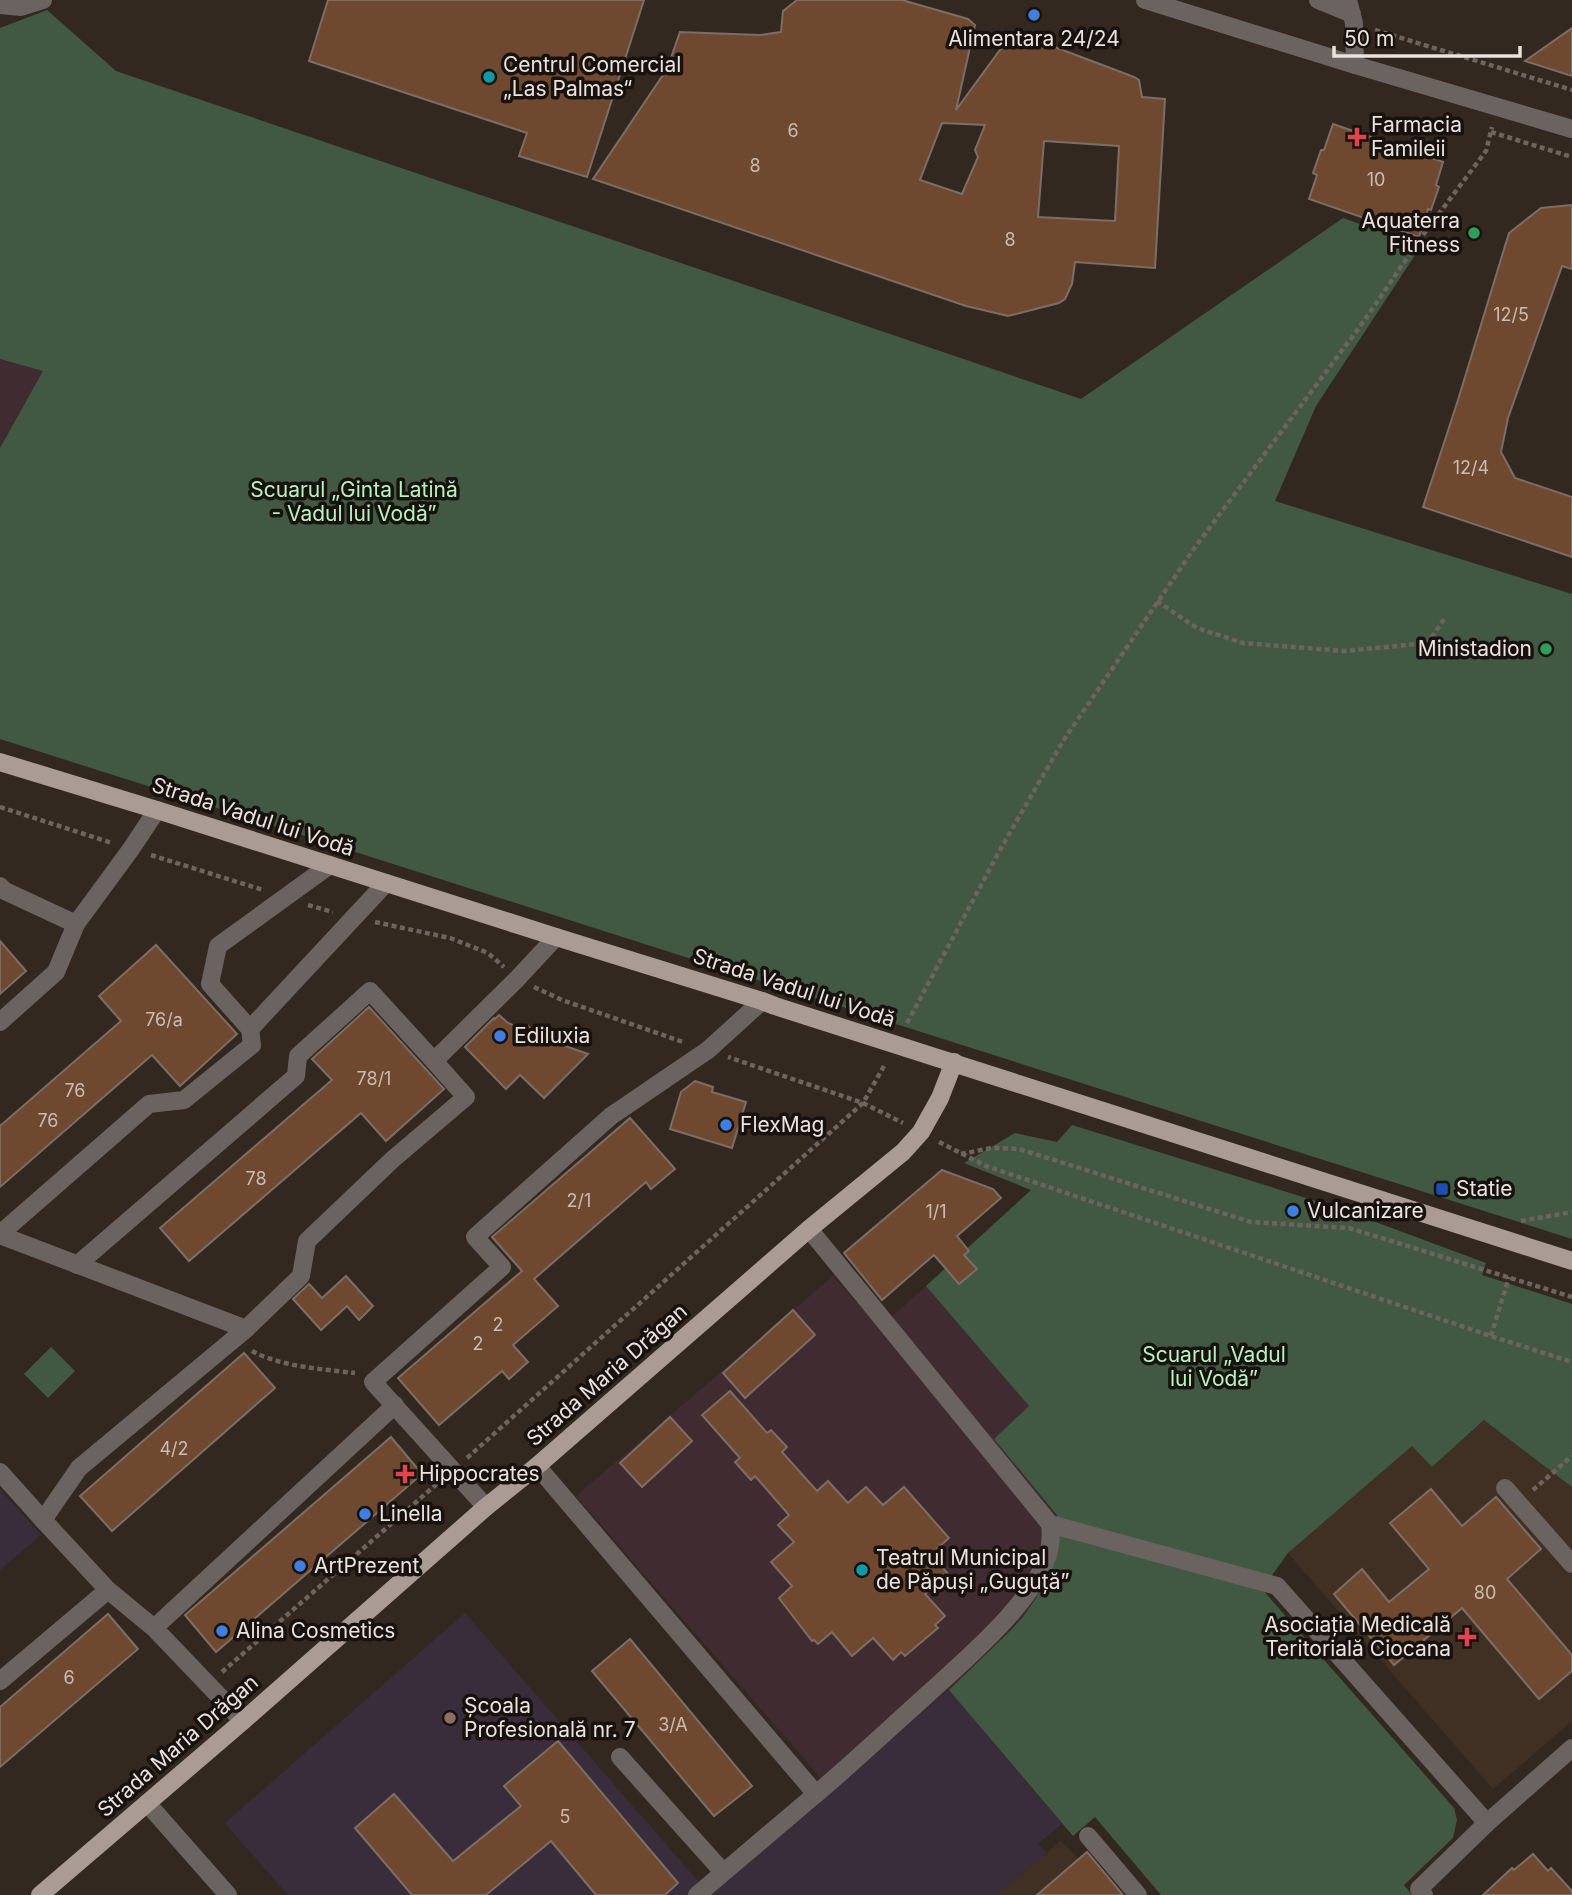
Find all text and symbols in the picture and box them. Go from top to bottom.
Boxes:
marker: Alimentara 24/24 [1026,7,1042,23]
scale bar [1334,14,1520,58]
place label: Alimentara 24/24 [948,26,1120,51]
text: 50 m [1344,26,1394,51]
place label: Centrul Comercial „Las Palmas“ [503,52,681,101]
marker: Centrul Comercial „Las Palmas“ [481,69,497,85]
place label: Farmacia Famileii [1371,112,1462,161]
house number: 6 [787,120,799,141]
marker: Farmacia Famileii [1349,129,1365,145]
house number: 8 [749,155,761,176]
house number: 10 [1367,169,1385,190]
place label: Aquaterra Fitness [1362,208,1460,257]
marker: Aquaterra Fitness [1466,225,1482,241]
house number: 8 [1004,229,1016,250]
house number: 12/5 [1493,304,1529,325]
house number: 12/4 [1453,457,1489,478]
park label: Scuarul „Ginta Latină - Vadul lui Vodă” [250,477,458,526]
place label: Ministadion [1418,636,1532,661]
marker: Ministadion [1538,641,1554,657]
street label: Strada Vadul lui Vodă [149,772,357,861]
street label: Strada Vadul lui Vodă [690,943,898,1032]
house number: 76/a [145,1009,183,1030]
place label: Ediluxia [514,1023,590,1048]
marker: Ediluxia [492,1028,508,1044]
house number: 78/1 [357,1068,391,1089]
house number: 76 [64,1080,86,1101]
house number: 76 [37,1110,59,1131]
place label: FlexMag [740,1112,824,1137]
marker: FlexMag [718,1117,734,1133]
house number: 78 [245,1168,267,1189]
place label: Statie [1456,1176,1512,1201]
marker: Statie [1434,1181,1450,1197]
house number: 2/1 [567,1190,591,1211]
place label: Vulcanizare [1307,1198,1424,1223]
house number: 1/1 [925,1201,947,1222]
marker: Vulcanizare [1285,1203,1301,1219]
street label: Strada Maria Drăgan [521,1298,692,1451]
house number: 2 [493,1314,503,1335]
house number: 2 [473,1333,483,1354]
park label: Scuarul „Vadul lui Vodă” [1142,1342,1286,1391]
house number: 4/2 [159,1438,189,1459]
place label: Hippocrates [419,1461,540,1486]
marker: Hippocrates [397,1466,413,1482]
place label: Linella [379,1501,443,1526]
marker: Linella [357,1506,373,1522]
place label: Teatrul Municipal de Păpuși „Guguță” [876,1545,1069,1594]
place label: ArtPrezent [314,1553,419,1578]
marker: ArtPrezent [292,1558,308,1574]
marker: Teatrul Municipal de Păpuși „Guguță” [854,1562,870,1578]
house number: 80 [1474,1582,1496,1603]
place label: Asociația Medicală Teritorială Ciocana [1264,1612,1451,1661]
place label: Alina Cosmetics [236,1618,395,1643]
marker: Alina Cosmetics [214,1623,230,1639]
marker: Asociația Medicală Teritorială Ciocana [1457,1627,1477,1647]
house number: 6 [63,1667,75,1688]
street label: Strada Maria Drăgan [92,1669,263,1822]
place label: Școala Profesională nr. 7 [464,1693,636,1742]
marker: Școala Profesională nr. 7 [442,1710,458,1726]
house number: 3/A [658,1714,688,1735]
house number: 5 [560,1806,570,1827]

